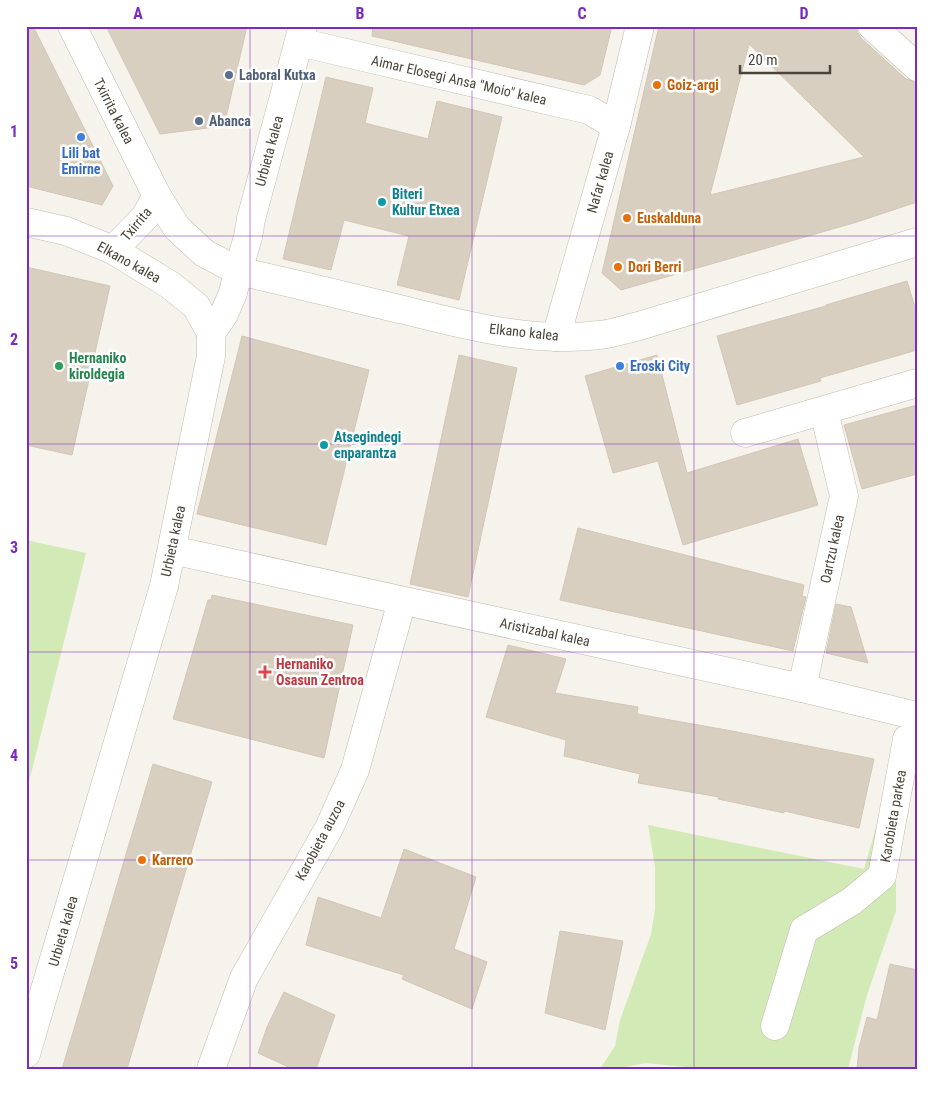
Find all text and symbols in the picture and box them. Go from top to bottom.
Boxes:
text: A [133,4,143,23]
text: B [356,4,365,23]
text: C [577,4,587,23]
text: D [799,4,809,23]
scale bar [740,42,830,74]
text: 20 m [748,51,778,69]
street label: Aimar Elosegi Ansa "Moio" kalea [370,52,548,108]
place label: Laboral Kutxa [239,67,316,83]
marker: Laboral Kutxa [223,69,235,81]
street label: Txirrita kalea [91,76,137,146]
place label: Goiz-argi [667,77,719,93]
marker: Goiz-argi [651,79,663,91]
place label: Abanca [209,113,251,129]
street label: Urbieta kalea [252,114,286,188]
marker: Abanca [193,115,205,127]
text: 1 [10,122,18,141]
marker: Lili bat Emirne [75,131,87,143]
place label: Lili bat Emirne [61,145,101,177]
street label: Nafar kalea [584,149,616,215]
place label: Biteri Kultur Etxea [392,186,460,218]
marker: Biteri Kultur Etxea [376,196,388,208]
street label: Txirrita [117,204,155,244]
place label: Euskalduna [637,210,702,226]
marker: Euskalduna [621,212,633,224]
street label: Elkano kalea [95,238,163,286]
place label: Dori Berri [628,259,682,275]
marker: Dori Berri [612,261,624,273]
street label: Elkano kalea [488,320,560,344]
text: 2 [10,330,18,349]
place label: Hernaniko kiroldegia [69,350,127,382]
place label: Eroski City [630,358,691,374]
marker: Hernaniko kiroldegia [53,360,65,372]
marker: Eroski City [614,360,626,372]
place label: Atsegindegi enparantza [334,429,401,461]
marker: Atsegindegi enparantza [318,439,330,451]
street label: Urbieta kalea [158,504,188,578]
street label: Oartzu kalea [817,513,847,585]
text: 3 [10,538,18,557]
street label: Aristizabal kalea [498,615,592,649]
place label: Hernaniko Osasun Zentroa [276,656,364,688]
marker: Hernaniko Osasun Zentroa [258,665,272,679]
text: 4 [10,746,18,765]
street label: Karobieta parkea [877,769,909,863]
street label: Karobieta auzoa [292,797,348,883]
place label: Karrero [152,852,194,868]
marker: Karrero [136,854,148,866]
street label: Urbieta kalea [45,894,81,968]
text: 5 [10,954,18,973]

